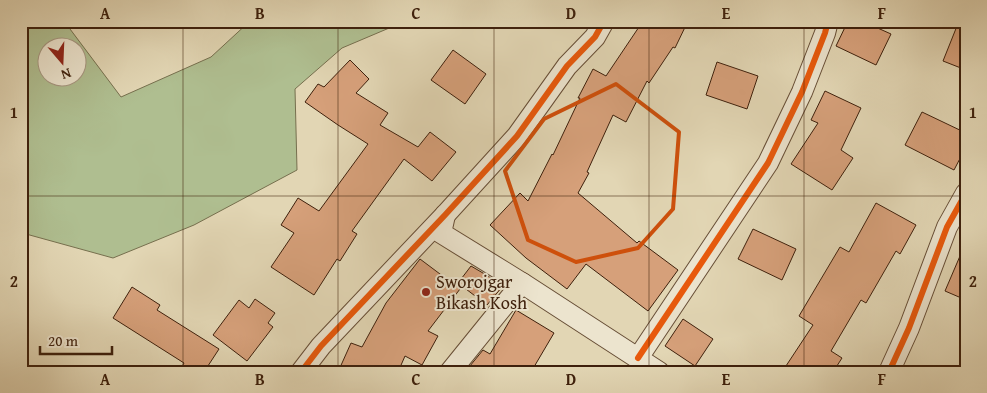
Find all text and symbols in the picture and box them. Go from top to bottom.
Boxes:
text: A [100,1,111,25]
text: B [255,1,265,25]
text: C [411,1,421,25]
text: D [566,1,576,25]
text: E [722,1,731,25]
text: F [878,1,886,25]
north arrow [38,38,88,88]
text: N [58,63,74,85]
text: 1 [10,100,18,124]
text: 1 [969,100,977,124]
place label: Sworojgar Bikash Kosh [436,268,527,316]
text: 2 [10,269,18,293]
text: 2 [969,269,977,293]
marker: Sworojgar Bikash Kosh [420,286,432,298]
scale bar [40,323,112,355]
text: 20 m [48,330,79,351]
text: A [100,367,111,391]
text: B [255,367,265,391]
text: C [411,367,421,391]
text: D [566,367,576,391]
text: E [722,367,731,391]
text: F [878,367,886,391]

